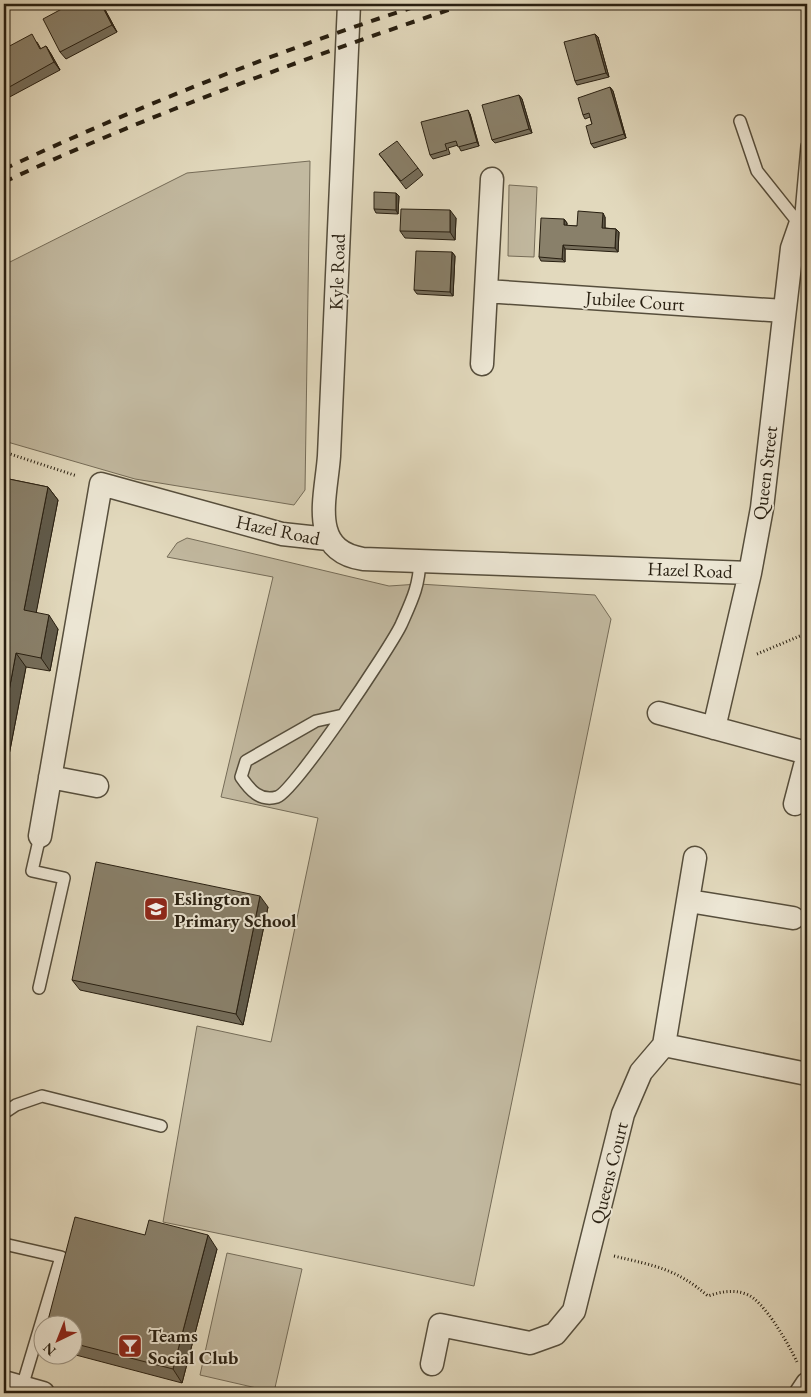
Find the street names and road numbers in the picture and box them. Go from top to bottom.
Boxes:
street label: Kyle Road [323,233,351,311]
street label: Jubilee Court [583,285,685,317]
street label: Queen Street [747,424,783,522]
street label: Hazel Road [234,509,323,551]
street label: Hazel Road [647,556,733,584]
street label: Queens Court [584,1119,634,1227]

